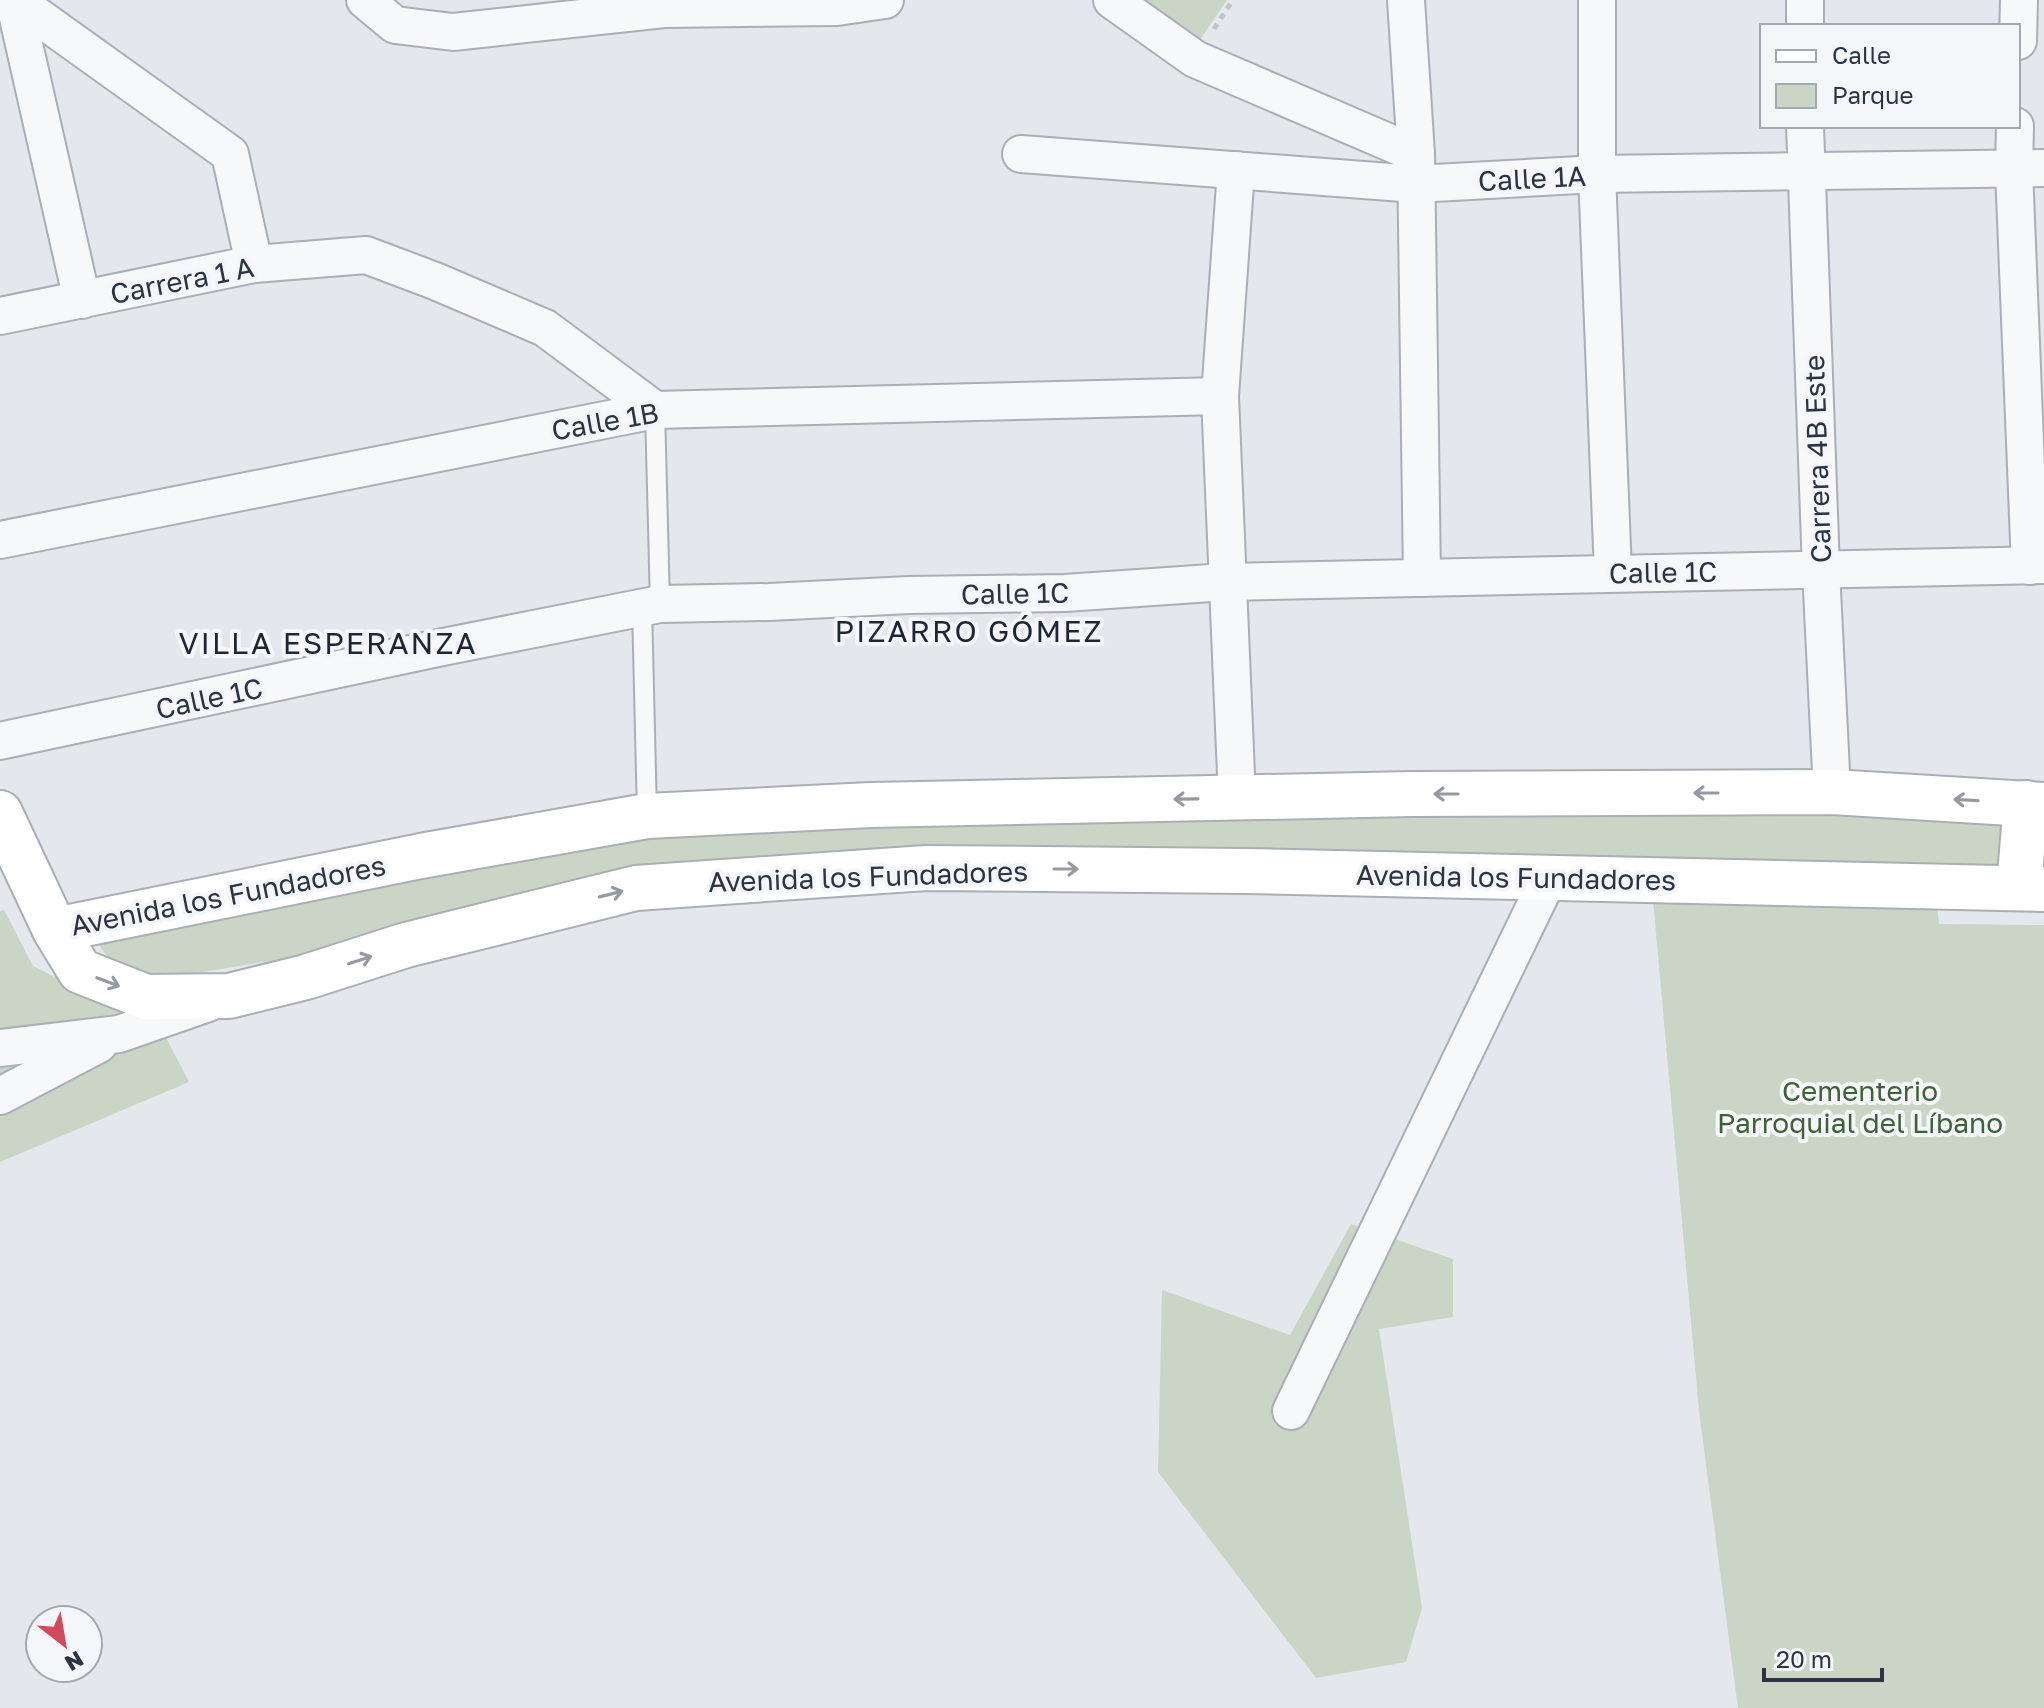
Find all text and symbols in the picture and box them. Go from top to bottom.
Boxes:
legend [1760,24,2020,128]
text: Calle [1832,40,1891,69]
text: Parque [1832,80,1913,109]
street label: Calle 1A [1477,159,1587,197]
street label: Carrera 1 A [107,250,257,310]
street label: Carrera 4B Este [1797,354,1837,564]
street label: Calle 1B [549,395,661,447]
street label: Calle 1C [1609,555,1717,589]
street label: Calle 1C [961,576,1069,610]
district label: PIZARRO GÓMEZ [834,613,1104,649]
district label: VILLA ESPERANZA [178,625,478,661]
street label: Calle 1C [153,671,265,725]
one-way arrow [1693,785,1720,801]
one-way arrow [1433,786,1460,802]
one-way arrow [1173,791,1200,807]
one-way arrow [1953,792,1980,807]
street label: Avenida los Fundadores [68,848,388,942]
street label: Avenida los Fundadores [707,854,1029,898]
street label: Avenida los Fundadores [1356,858,1676,896]
one-way arrow [1052,861,1079,877]
one-way arrow [598,885,624,900]
one-way arrow [347,952,372,966]
one-way arrow [95,976,120,990]
park label: Cementerio Parroquial del Líbano [1717,1074,2003,1139]
north arrow [24,1604,104,1684]
scale bar [1764,1632,1882,1682]
text: 20 m [1776,1644,1832,1673]
text: N [60,1646,89,1677]

